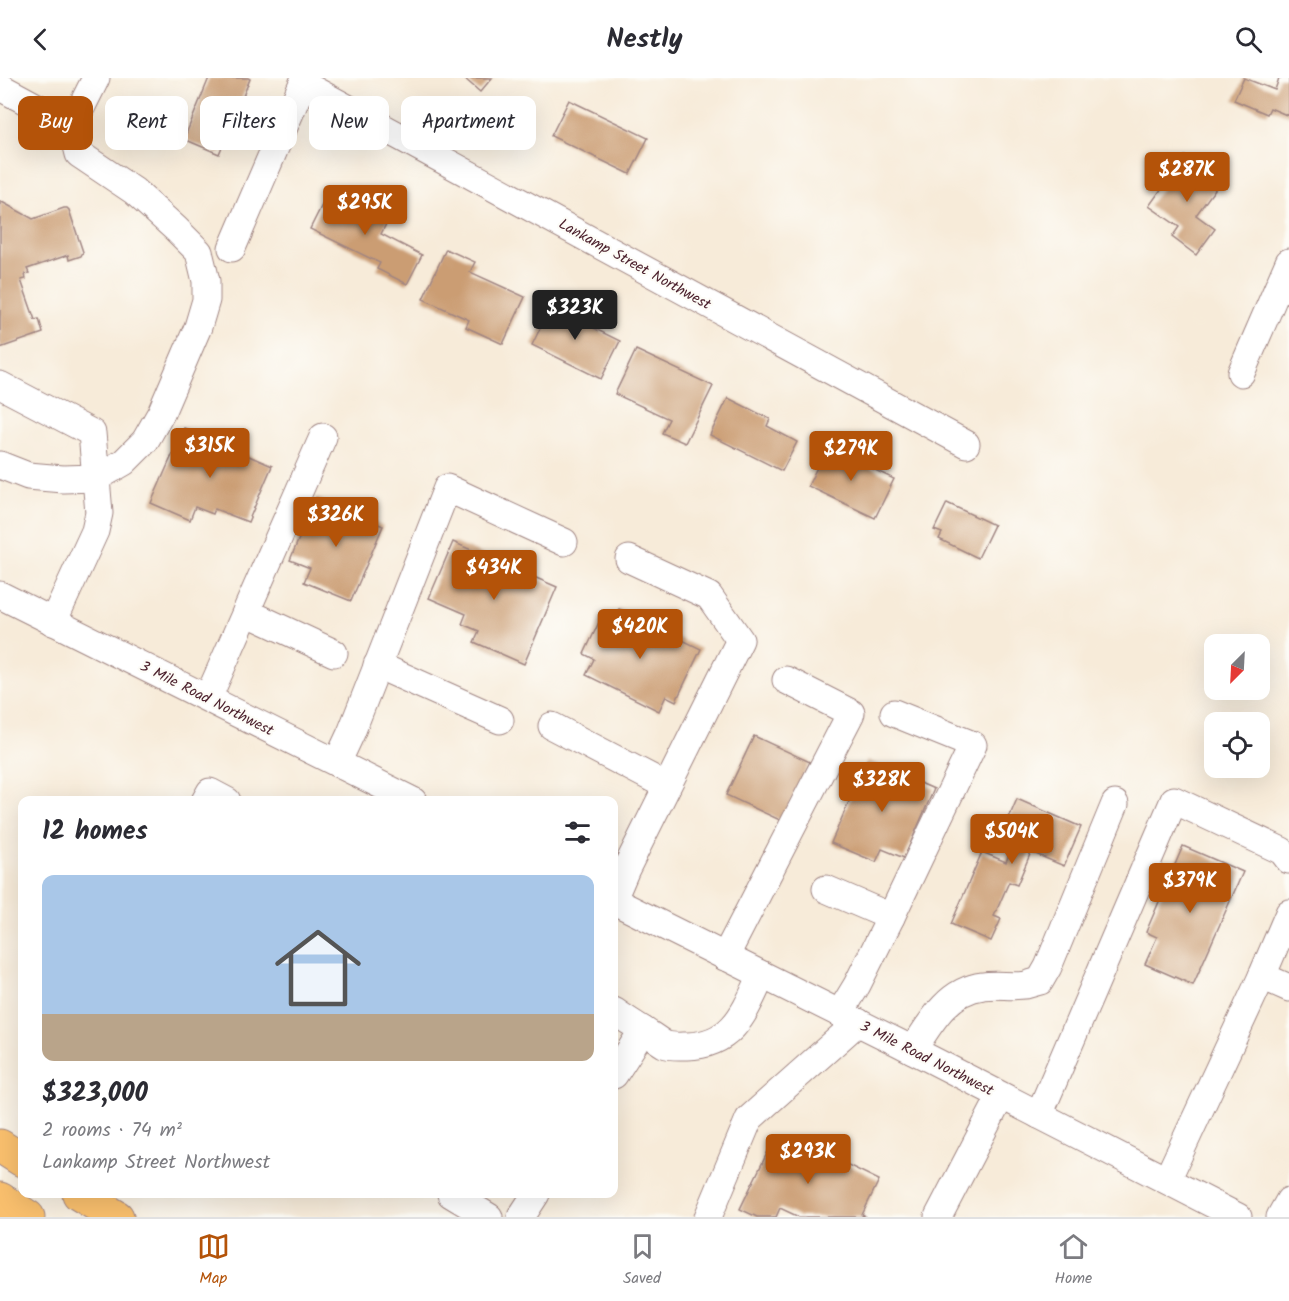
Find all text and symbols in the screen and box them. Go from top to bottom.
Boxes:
text: Nestly [606,18,683,61]
icon: back [24,23,57,56]
icon: search [1232,23,1265,56]
chip: Buy [18,96,93,150]
chip: Rent [105,96,188,150]
chip: Filters [200,96,297,150]
chip: New [309,96,389,150]
chip: Apartment [401,96,536,150]
pin: $287K [1145,152,1229,203]
text: $287K [1159,155,1215,187]
pin: $295K [323,185,407,236]
text: $295K [337,188,393,220]
street label: Lankamp Street Northwest [554,213,715,317]
pin: $323K [533,290,617,341]
text: $323K [546,293,604,325]
pin: $315K [168,428,252,479]
text: $315K [185,431,235,463]
pin: $279K [809,431,893,482]
text: $279K [823,434,879,466]
pin: $326K [294,497,378,548]
text: $326K [307,500,365,532]
pin: $434K [452,550,536,601]
text: $434K [466,553,522,585]
pin: $420K [598,609,682,660]
text: $420K [612,612,668,644]
north arrow [1204,634,1270,700]
map controls [1204,634,1270,778]
street label: 3 Mile Road Northwest [135,655,278,743]
button: locate [1204,712,1270,778]
pin: $328K [840,762,924,813]
text: $328K [853,765,911,797]
text: 12 homes [42,811,148,853]
pin: $504K [970,814,1054,865]
icon: filters [561,816,594,849]
text: $504K [984,817,1040,849]
pin: $379K [1148,863,1232,914]
text: $379K [1163,866,1217,898]
icon: home [264,914,372,1022]
street label: 3 Mile Road Northwest [855,1015,998,1103]
text: $323,000 [42,1073,148,1115]
text: 2 rooms · 74 m² [42,1115,182,1147]
pin: $293K [766,1134,850,1185]
text: $293K [780,1137,836,1169]
text: Lankamp Street Northwest [42,1147,270,1179]
tab: Map [197,1230,230,1291]
tab: Saved [623,1230,661,1291]
tab: Home [1054,1230,1092,1291]

